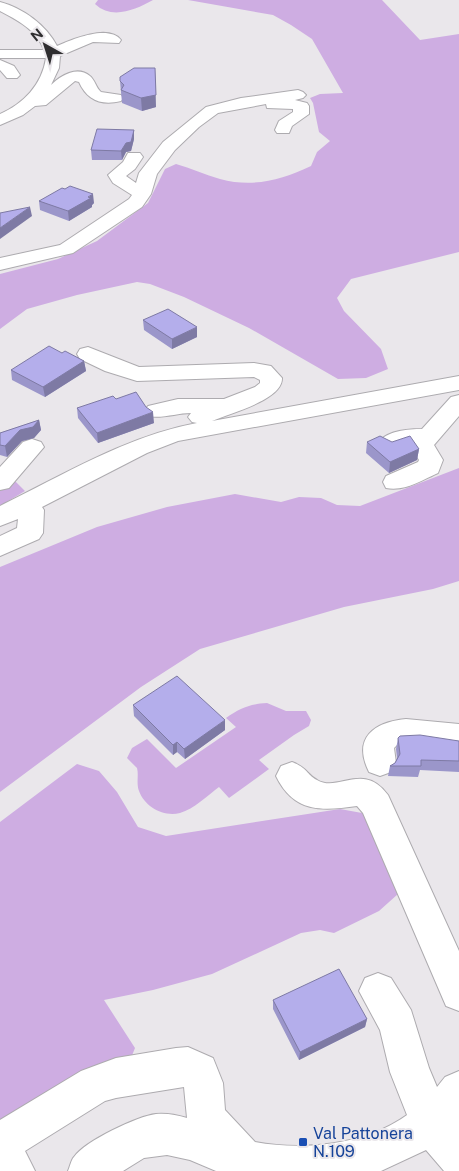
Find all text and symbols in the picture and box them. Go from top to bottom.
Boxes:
north arrow [20,20,70,70]
text: N [28,25,46,45]
place label: Val Pattonera N.109 [313,1124,413,1161]
marker: Val Pattonera N.109 [297,1136,309,1148]

